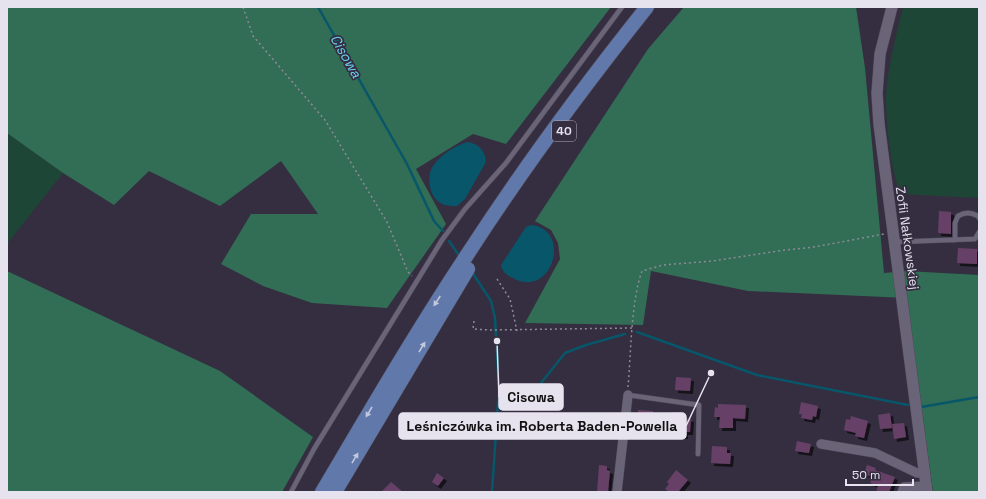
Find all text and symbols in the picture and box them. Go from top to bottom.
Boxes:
water label: Cisowa [326,31,366,82]
road number: 40 [552,121,576,141]
street label: Zofii Nałkowskiej [892,185,923,291]
one-way arrow [433,296,441,307]
one-way arrow [418,341,425,353]
callout: Cisowa [499,384,563,410]
text: Cisowa [507,388,555,406]
one-way arrow [366,406,373,418]
callout: Leśniczówka im. Roberta Baden-Powella [399,413,686,439]
text: Leśniczówka im. Roberta Baden-Powella [407,417,677,435]
one-way arrow [351,453,359,463]
scale bar [846,461,913,487]
text: 50 m [852,467,880,483]

